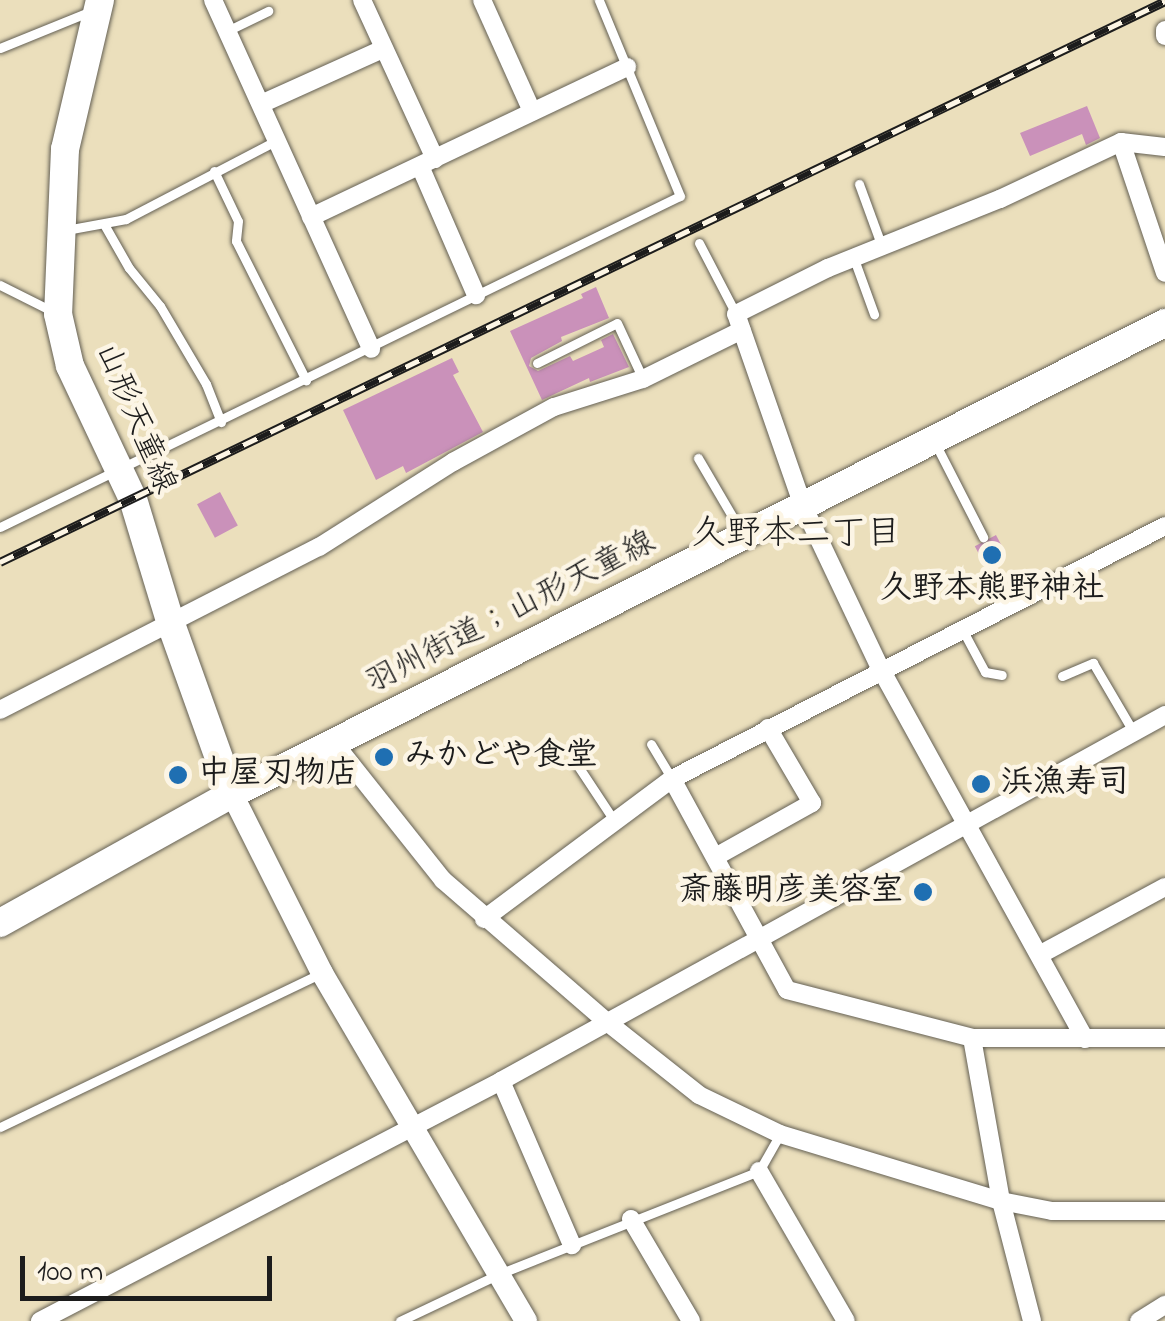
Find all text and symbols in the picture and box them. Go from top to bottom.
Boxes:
street label: 山形天童線 [85,338,183,500]
district label: 久野本二丁目 [691,514,901,556]
street label: 羽州街道；山形天童線 [360,524,662,704]
marker: 久野本熊野神社 [981,544,1003,566]
place label: 久野本熊野神社 [880,571,1104,609]
place label: みかどや食堂 [404,738,596,776]
marker: みかどや食堂 [373,746,395,768]
place label: 中屋刃物店 [198,756,358,794]
marker: 中屋刃物店 [167,764,189,786]
place label: 浜漁寿司 [1001,765,1129,803]
marker: 浜漁寿司 [970,773,992,795]
place label: 斎藤明彦美容室 [679,873,903,911]
marker: 斎藤明彦美容室 [912,881,934,903]
scale bar [25,1236,278,1298]
text: 100 m [37,1251,103,1295]

